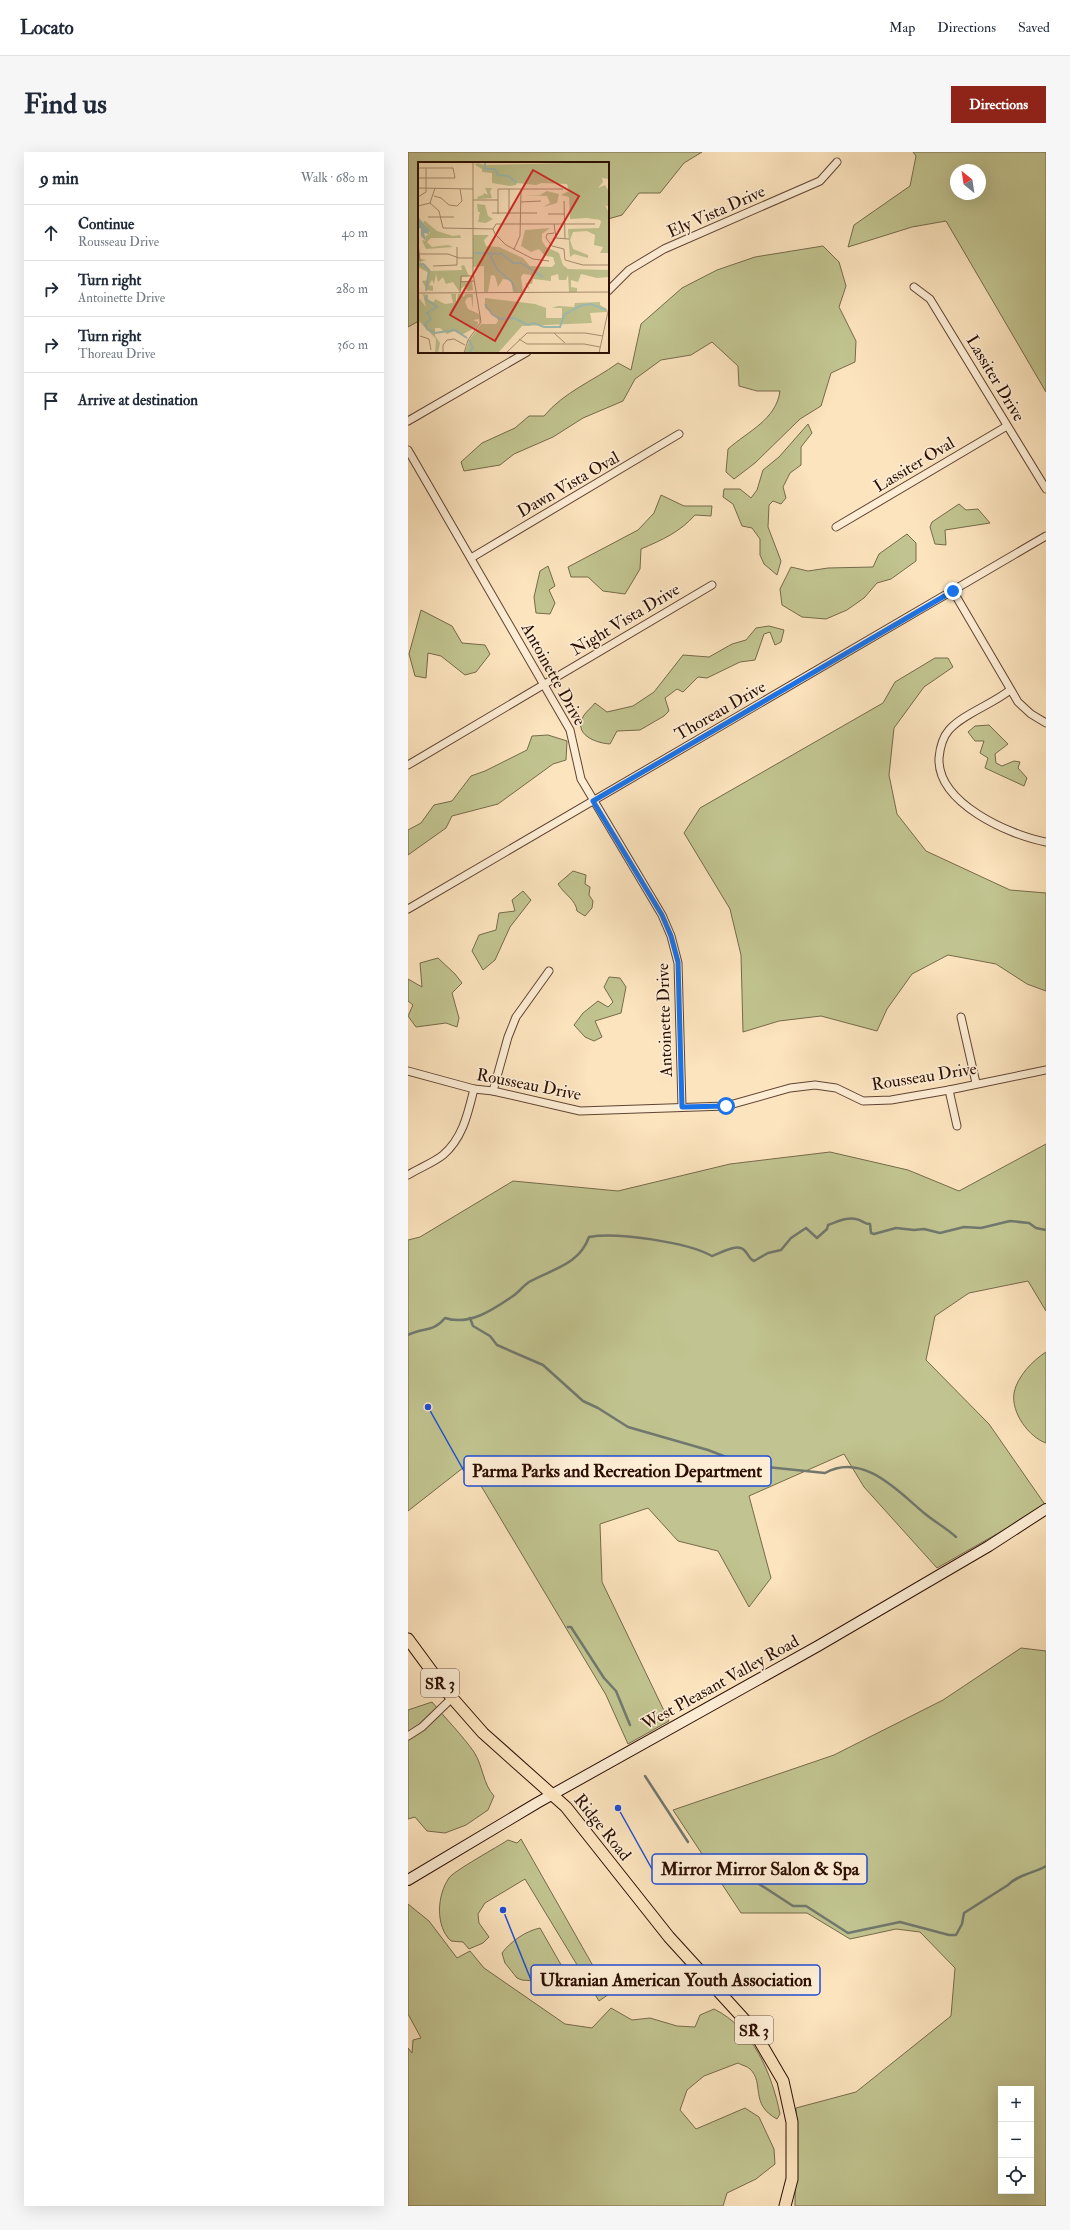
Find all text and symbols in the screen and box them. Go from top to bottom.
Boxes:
text: Locato [20,16,74,40]
text: Map [889,19,915,36]
text: Directions [937,19,996,36]
text: Saved [1018,19,1050,36]
button: Directions [951,86,1046,123]
text: Find us [24,87,107,122]
inset map [418,162,609,353]
north arrow [950,164,986,200]
text: 9 min [40,168,79,189]
text: Walk · 680 m [301,170,368,186]
street label: Ely Vista Drive [664,181,769,243]
text: Continue [78,215,134,234]
icon: ahead [40,222,62,244]
text: 40 m [342,225,368,241]
text: Rousseau Drive [78,234,159,250]
text: Turn right [78,271,141,290]
icon: right [40,278,62,300]
text: 280 m [336,281,368,297]
text: Antoinette Drive [78,290,165,306]
text: Turn right [78,327,141,346]
street label: Lassiter Drive [962,331,1030,425]
icon: right [40,334,62,356]
text: 360 m [337,337,368,353]
text: Thoreau Drive [78,346,156,362]
icon: arrive [40,390,62,412]
text: Arrive at destination [78,391,198,410]
street label: Lassiter Oval [870,432,959,497]
street label: Dawn Vista Oval [514,446,624,522]
street label: Night Vista Drive [567,579,683,660]
route end [944,582,962,600]
street label: Antoinette Drive [516,618,590,729]
street label: Thoreau Drive [671,676,769,745]
street label: Antoinette Drive [652,963,677,1078]
street label: Rousseau Drive [870,1058,978,1095]
street label: Rousseau Drive [475,1064,583,1105]
route start [717,1097,735,1115]
callout: Parma Parks and Recreation Department [464,1456,771,1486]
text: Parma Parks and Recreation Department [472,1460,762,1483]
street label: West Pleasant Valley Road [637,1630,804,1736]
road number: SR 3 [421,1669,459,1697]
street label: Ridge Road [569,1790,636,1865]
callout: Mirror Mirror Salon & Spa [652,1854,867,1884]
text: Mirror Mirror Salon & Spa [660,1858,860,1881]
callout: Ukranian American Youth Association [531,1965,820,1995]
text: Ukranian American Youth Association [540,1969,813,1992]
road number: SR 3 [735,2016,773,2044]
map controls [998,2086,1034,2194]
button: + [998,2086,1034,2122]
button: − [998,2122,1034,2158]
button: locate [998,2158,1034,2194]

